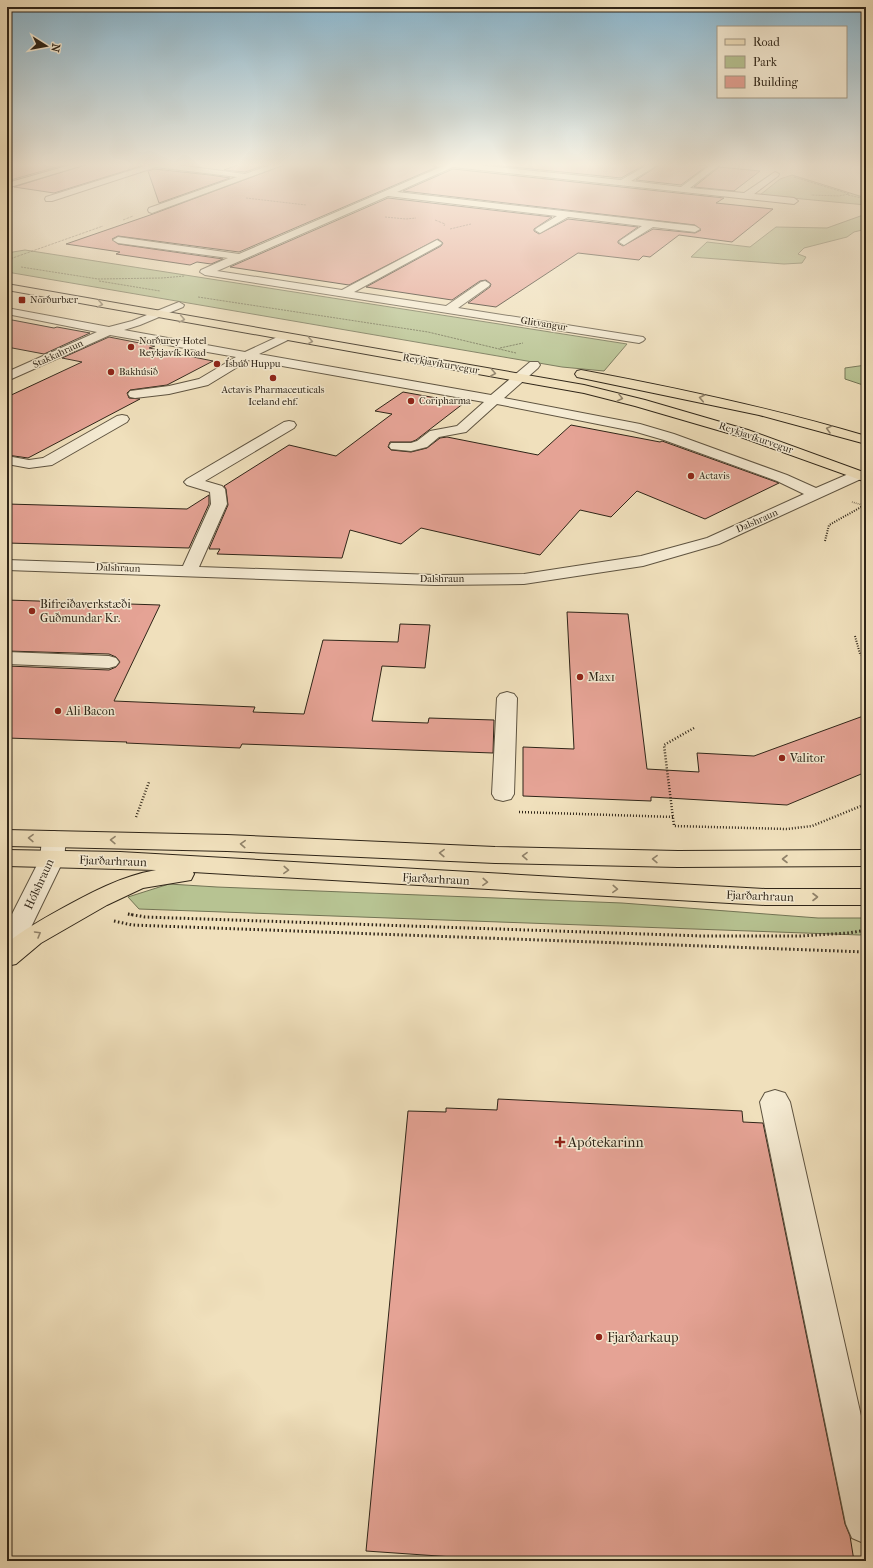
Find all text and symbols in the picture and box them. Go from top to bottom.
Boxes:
north arrow [26,26,66,66]
legend [717,26,847,98]
text: Road [753,35,780,49]
text: N [48,42,63,54]
text: Park [753,55,778,69]
text: Building [753,75,798,89]
place label: Norðurbær [30,294,79,306]
marker: Norðurbær [17,295,27,305]
one-way arrow [97,299,104,308]
one-way arrow [179,314,185,322]
street label: Glitvangur [520,314,569,334]
place label: Norðurey Hotel Reykjavík Road [139,335,207,359]
one-way arrow [307,336,313,345]
street label: Stakkahraun [31,337,85,371]
marker: Norðurey Hotel Reykjavík Road [126,342,136,352]
street label: Reykjavíkurvegur [402,351,481,377]
place label: Ísbúð Huppu [225,357,281,370]
marker: Ísbúð Huppu [212,359,222,369]
place label: Bakhúsið [119,366,158,378]
marker: Bakhúsið [106,367,116,377]
one-way arrow [490,368,496,377]
marker: Actavis Pharmaceuticals Iceland ehf. [268,373,278,383]
place label: Actavis Pharmaceuticals Iceland ehf. [220,384,325,408]
one-way arrow [617,393,624,402]
place label: Coripharma [419,395,471,407]
one-way arrow [699,395,706,403]
marker: Coripharma [406,396,416,406]
street label: Reykjavíkurvegur [717,420,795,457]
one-way arrow [825,426,832,434]
place label: Actavis [698,470,730,482]
marker: Actavis [686,471,696,481]
street label: Dalshraun [734,506,780,536]
street label: Dalshraun [95,561,141,575]
street label: Dalshraun [420,573,464,585]
place label: Bifreiðaverkstæði Guðmundar Kr. [40,597,131,625]
marker: Bifreiðaverkstæði Guðmundar Kr. [27,606,37,616]
place label: Max1 [588,670,615,684]
marker: Max1 [575,672,585,682]
place label: Ali Bacon [65,704,115,718]
marker: Ali Bacon [53,706,63,716]
place label: Valitor [789,751,826,765]
marker: Valitor [777,753,787,763]
one-way arrow [28,834,34,842]
one-way arrow [110,836,116,844]
one-way arrow [240,839,246,848]
one-way arrow [439,848,445,857]
one-way arrow [522,851,528,860]
street label: Fjarðarhraun [79,853,147,869]
one-way arrow [652,855,658,863]
one-way arrow [782,855,788,863]
street label: Hólshraun [21,856,57,911]
one-way arrow [283,866,289,875]
street label: Fjarðarhraun [402,870,470,888]
one-way arrow [482,877,489,886]
one-way arrow [612,885,618,893]
street label: Fjarðarhraun [726,888,794,904]
one-way arrow [812,893,818,901]
one-way arrow [34,931,41,938]
place label: Apótekarinn [567,1134,644,1151]
marker: Apótekarinn [555,1137,565,1147]
place label: Fjarðarkaup [607,1329,679,1346]
marker: Fjarðarkaup [594,1332,604,1342]

